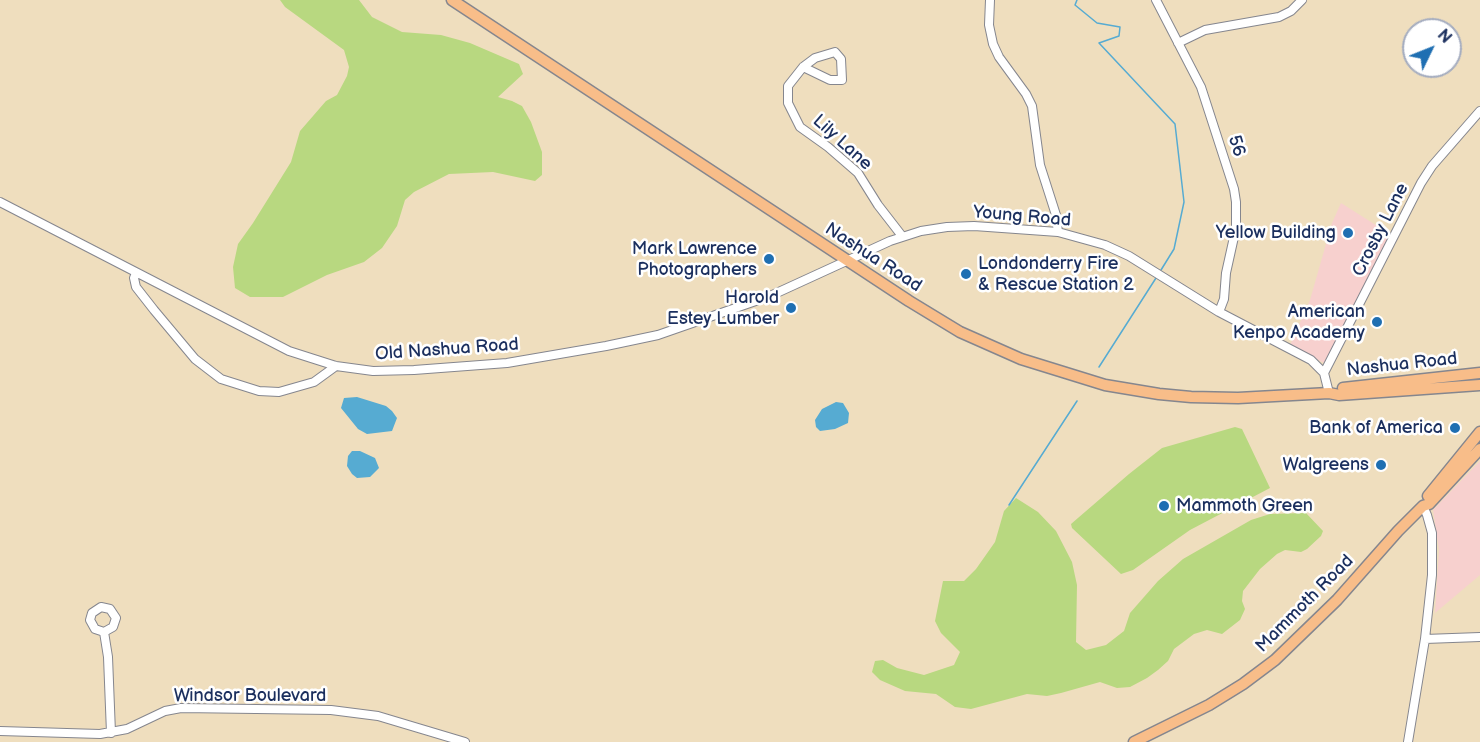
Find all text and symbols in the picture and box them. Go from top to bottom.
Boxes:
north arrow [1402,18,1462,78]
text: N [1433,26,1455,48]
street label: Lily Lane [808,111,876,175]
street label: 56 [1223,133,1249,159]
street label: Crosby Lane [1348,180,1414,280]
street label: Young Road [972,202,1072,232]
street label: Nashua Road [821,219,925,297]
place label: Yellow Building [1216,222,1336,244]
marker: Yellow Building [1341,226,1355,240]
place label: Mark Lawrence Photographers [632,238,757,280]
marker: Mark Lawrence Photographers [762,252,776,266]
place label: Londonderry Fire & Rescue Station 2 [978,253,1134,296]
marker: Londonderry Fire & Rescue Station 2 [959,267,973,281]
place label: Harold Estey Lumber [667,287,779,330]
marker: Harold Estey Lumber [784,301,798,315]
place label: American Kenpo Academy [1233,301,1365,344]
marker: American Kenpo Academy [1370,315,1384,329]
street label: Old Nashua Road [374,334,520,366]
street label: Nashua Road [1346,348,1458,382]
place label: Bank of America [1309,417,1443,439]
marker: Bank of America [1448,421,1462,435]
place label: Walgreens [1283,454,1369,476]
marker: Walgreens [1374,458,1388,472]
place label: Mammoth Green [1176,495,1313,517]
marker: Mammoth Green [1157,499,1171,513]
street label: Mammoth Road [1252,551,1358,657]
street label: Windsor Boulevard [174,685,326,707]

